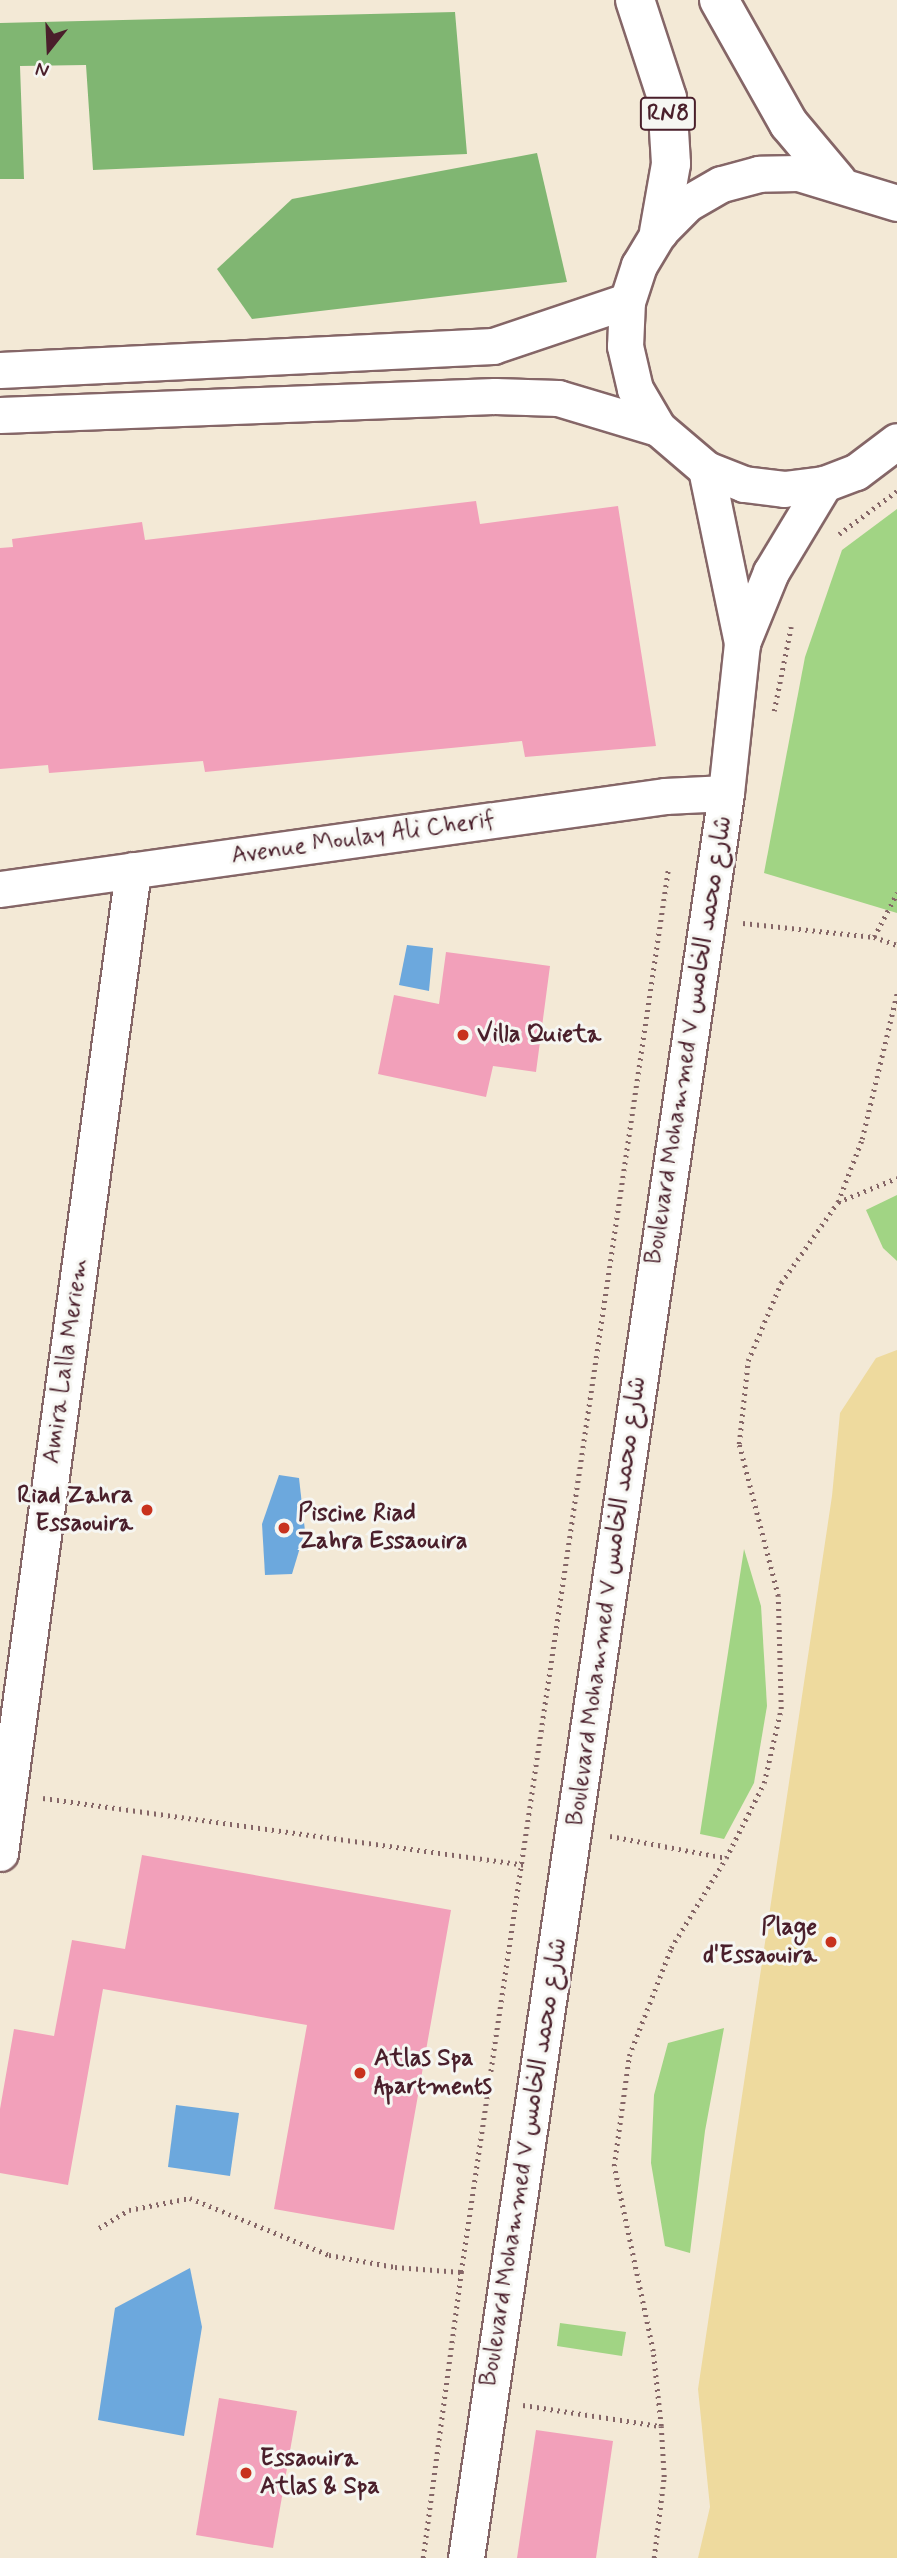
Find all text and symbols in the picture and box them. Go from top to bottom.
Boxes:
north arrow [14,14,84,84]
text: N [32,56,52,83]
road number: RN8 [638,94,698,134]
street label: Avenue Moulay Ali Cherif [230,805,496,871]
street label: Boulevard Mohammed V شارع محمد الخامس [639,814,739,1266]
place label: Villa Quieta [477,1021,598,1049]
marker: Villa Quieta [455,1027,471,1043]
street label: Amira Lalla Meriem [37,1254,95,1468]
street label: Boulevard Mohammed V شارع محمد الخامس [561,1374,653,1828]
place label: Riad Zahra Essaouira [18,1482,133,1538]
place label: Piscine Riad Zahra Essaouira [298,1500,467,1556]
marker: Riad Zahra Essaouira [139,1502,155,1518]
marker: Piscine Riad Zahra Essaouira [276,1520,292,1536]
place label: Plage d'Essaouira [703,1914,817,1970]
marker: Plage d'Essaouira [823,1934,839,1950]
street label: Boulevard Mohammed V شارع محمد الخامس [474,1936,574,2388]
place label: Atlas Spa Apartments [374,2045,492,2101]
marker: Atlas Spa Apartments [352,2065,368,2081]
place label: Essaouira Atlas & Spa [260,2445,380,2501]
marker: Essaouira Atlas & Spa [238,2465,254,2481]

